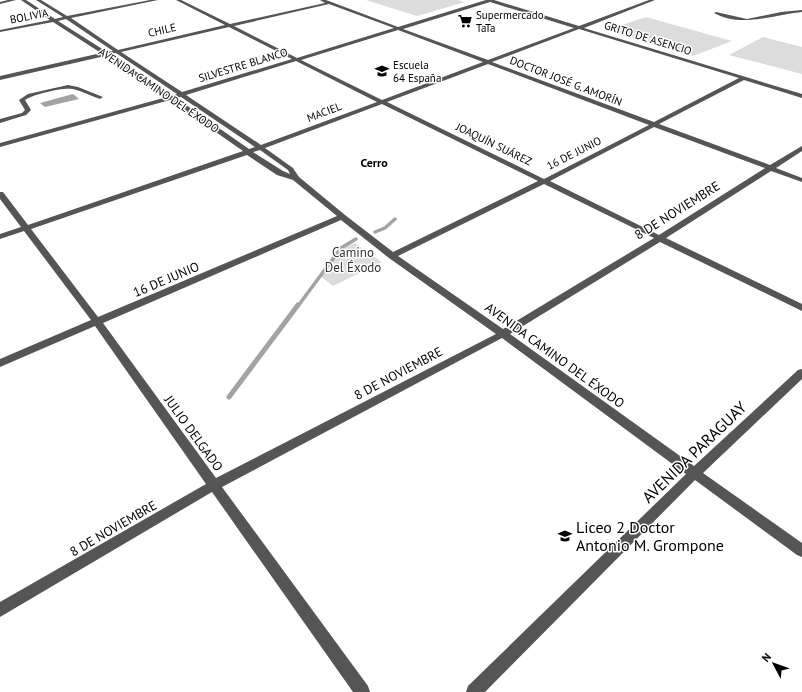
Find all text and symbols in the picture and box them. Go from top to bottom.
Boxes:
street label: BOLIVIA [9,5,50,27]
place label: Supermercado TaTa [476,8,544,35]
supermarket icon: Supermercado TaTa [457,13,473,29]
street label: GRITO DE ASENCIO [603,18,693,58]
street label: CHILE [147,20,178,40]
street label: AVENIDA CAMINO DEL ÉXODO [96,44,222,136]
street label: SILVESTRE BLANCO [197,45,289,85]
street label: DOCTOR JOSÉ G. AMORÍN [508,53,624,109]
place label: Escuela 64 España [393,58,441,85]
school or university icon: Escuela 64 España [374,63,390,79]
street label: MACIEL [305,99,344,125]
street label: JOAQUÍN SUÁREZ [453,119,534,168]
street label: 16 DE JUNIO [544,133,604,173]
district label: Cerro [360,155,388,170]
street label: 8 DE NOVIEMBRE [631,177,723,243]
park label: Camino Del Éxodo [325,244,381,276]
street label: 16 DE JUNIO [131,258,202,301]
street label: AVENIDA CAMINO DEL ÉXODO [482,299,628,412]
street label: 8 DE NOVIEMBRE [351,343,445,404]
street label: JULIO DELGADO [160,391,227,475]
street label: AVENIDA PARAGUAY [638,397,750,507]
street label: 8 DE NOVIEMBRE [67,497,160,560]
place label: Liceo 2 Doctor Antonio M. Grompone [576,517,724,555]
school or university icon: Liceo 2 Doctor Antonio M. Grompone [557,528,573,544]
north arrow [754,644,794,684]
text: N [759,650,774,665]

